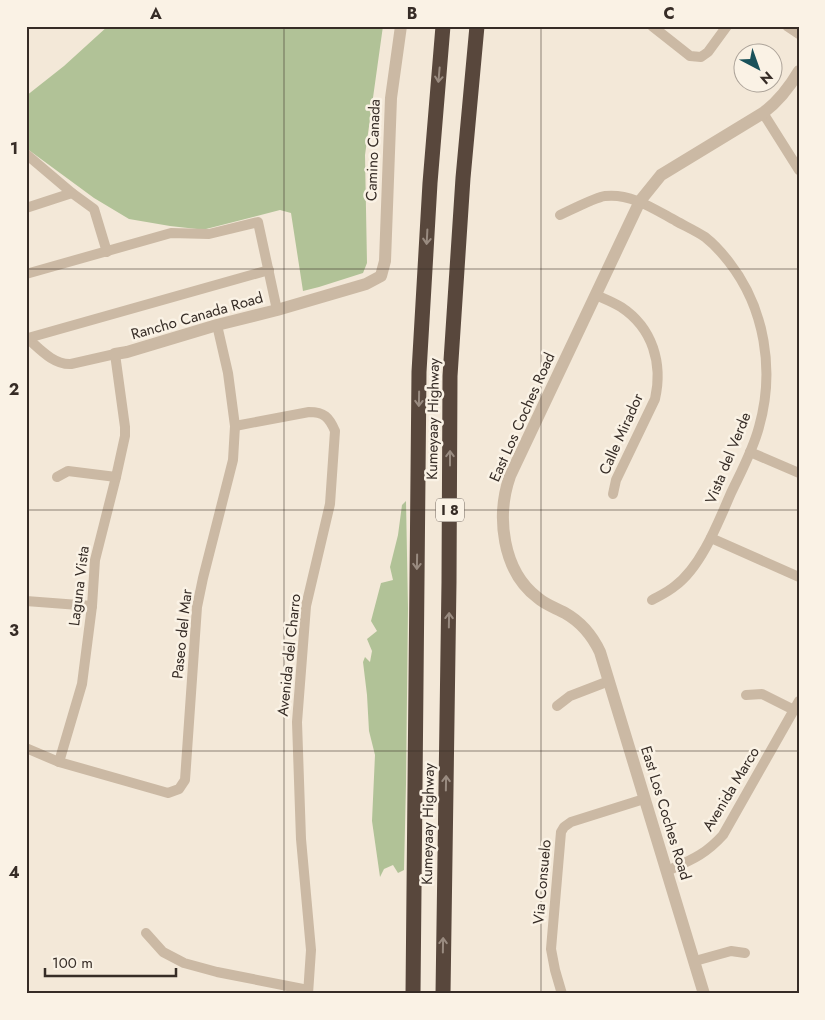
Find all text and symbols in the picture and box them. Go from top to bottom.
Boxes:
text: A [149,2,162,25]
text: B [407,2,417,25]
text: C [663,2,675,25]
north arrow [732,42,782,92]
one-way arrow [434,67,444,83]
text: N [756,67,777,89]
street label: Camino Canada [360,99,386,201]
text: 1 [10,137,18,160]
one-way arrow [422,229,431,245]
street label: Rancho Canada Road [128,287,266,345]
street label: East Los Coches Road [484,349,560,485]
street label: Kumeyaay Highway [421,357,445,480]
text: 2 [9,378,19,401]
street label: Calle Mirador [593,389,649,478]
one-way arrow [414,390,424,407]
street label: Vista del Verde [700,409,757,507]
one-way arrow [445,450,455,466]
road number: I 8 [436,498,464,522]
street label: Laguna Vista [63,545,95,627]
one-way arrow [412,553,422,569]
street label: Paseo del Mar [166,587,198,680]
street label: Avenida del Charro [272,593,306,717]
one-way arrow [444,612,453,628]
text: 3 [9,619,19,642]
street label: East Los Coches Road [635,743,697,883]
street label: Avenida Marco [697,743,765,835]
street label: Kumeyaay Highway [416,762,440,885]
one-way arrow [441,775,451,791]
street label: Via Consuelo [527,839,557,925]
text: 4 [8,861,20,884]
one-way arrow [439,937,448,953]
scale bar [45,945,176,977]
text: 100 m [52,952,93,974]

